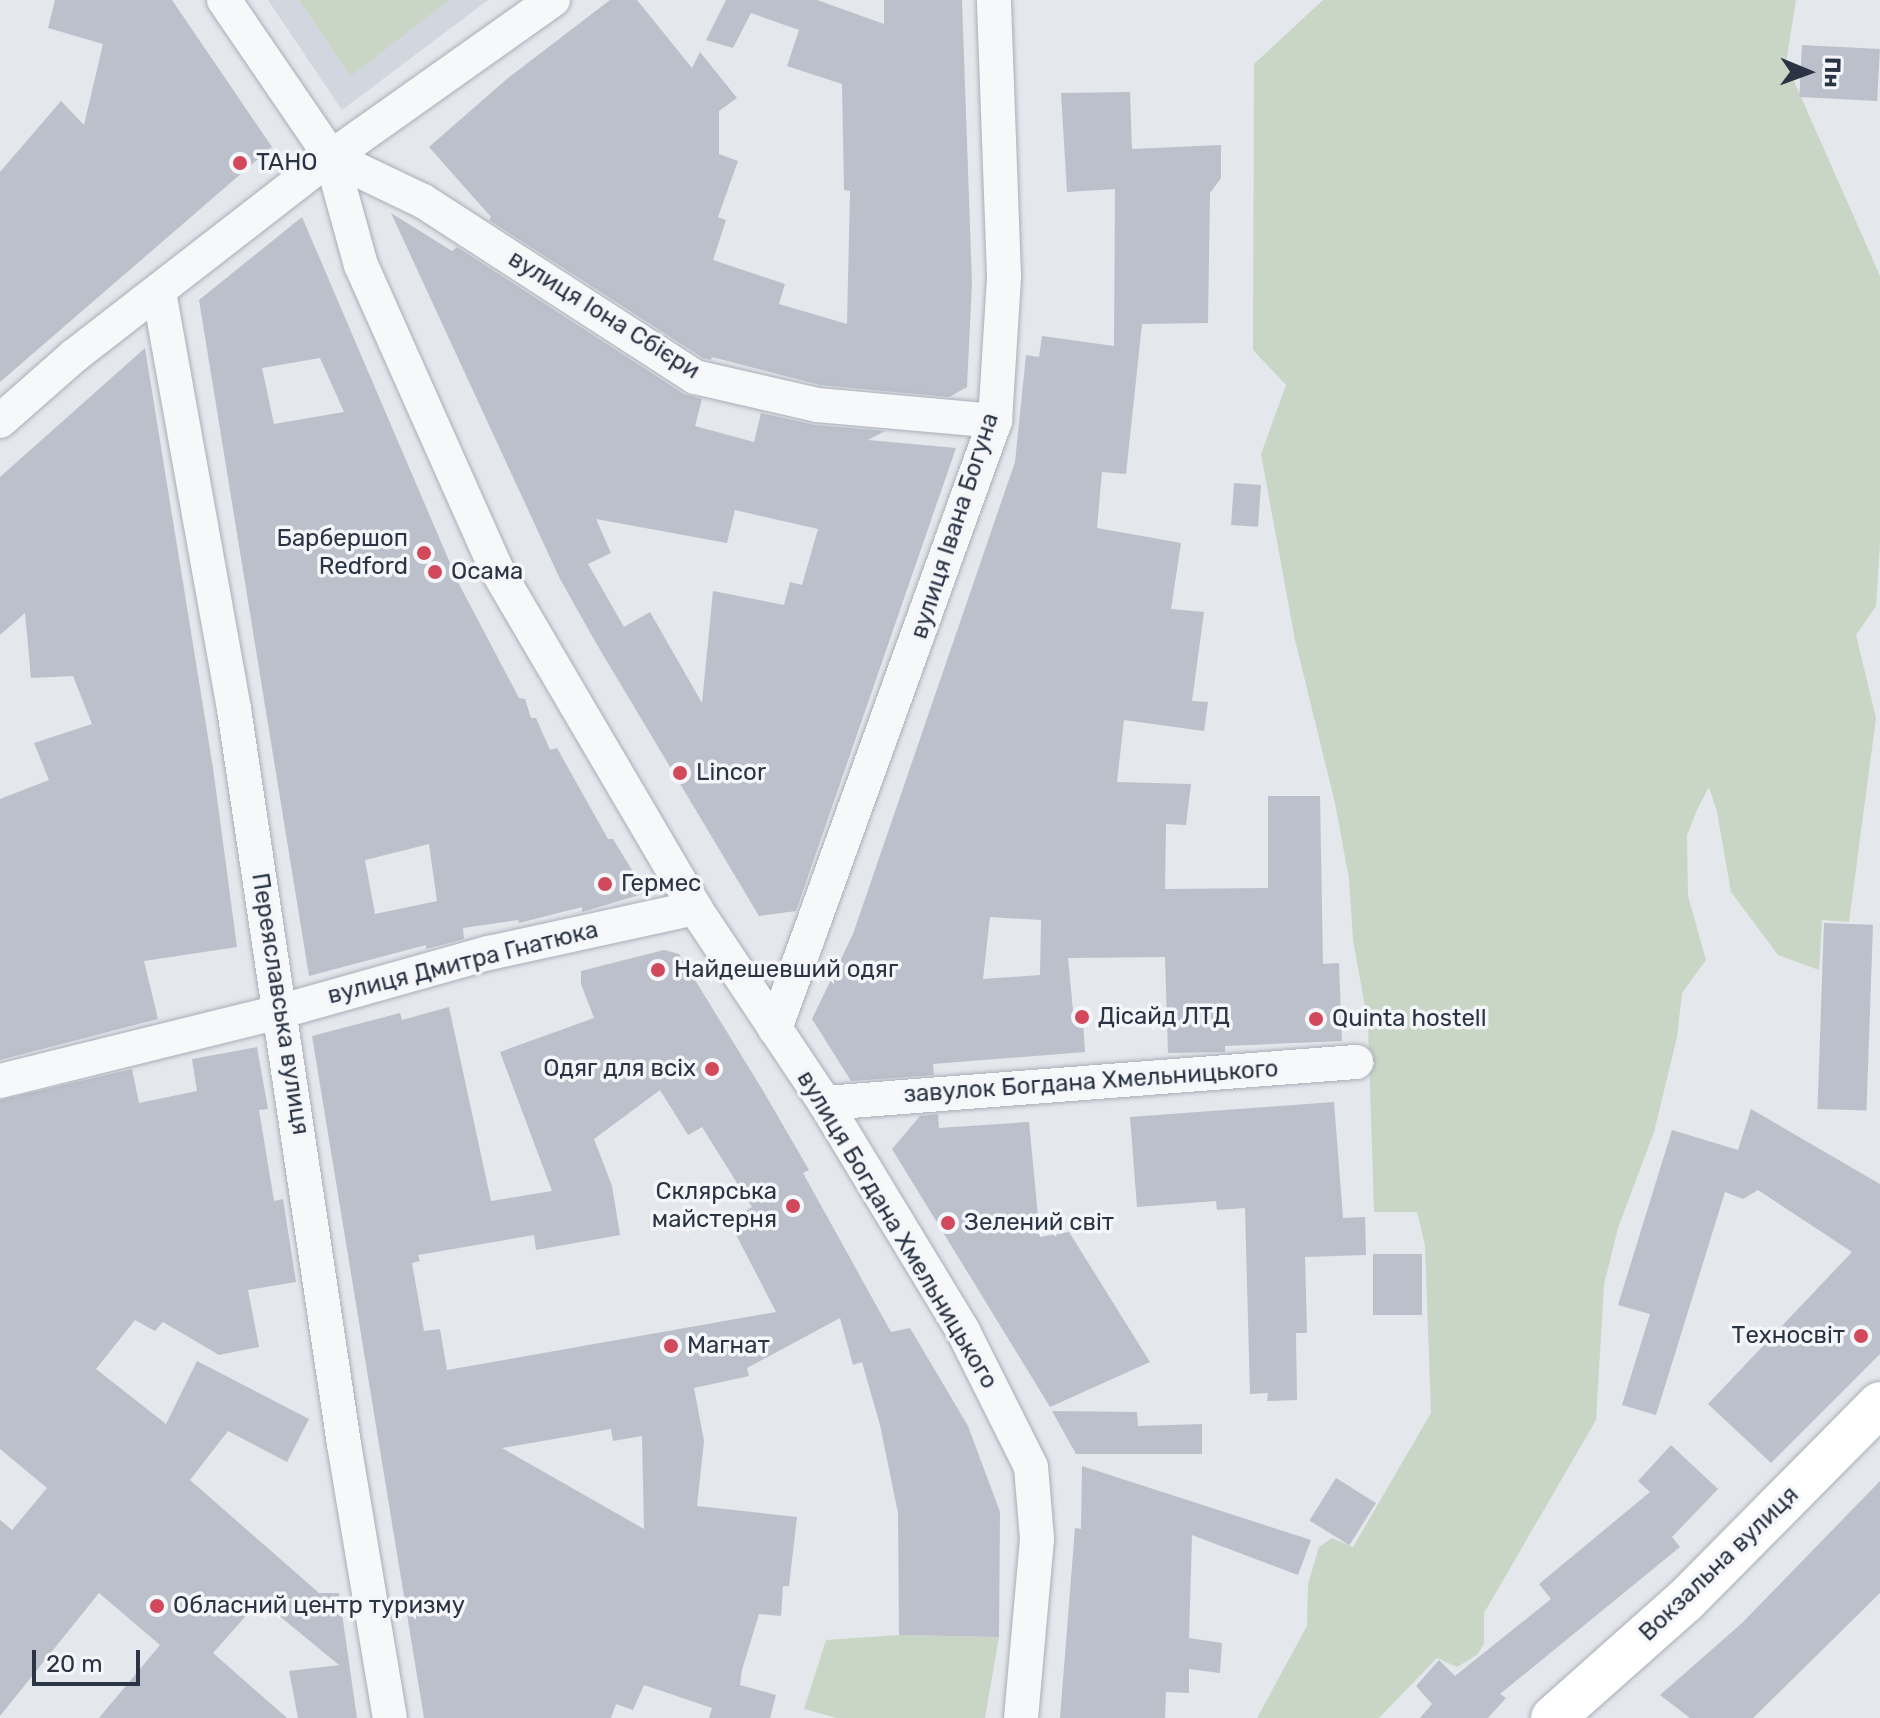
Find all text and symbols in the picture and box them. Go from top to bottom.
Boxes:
north arrow [1768,32,1848,112]
text: Пн [1819,57,1846,88]
place label: TAHO [256,149,318,177]
marker: TAHO [231,154,249,172]
street label: вулиця Іона Сбієри [503,244,705,386]
street label: вулиця Івана Богуна [905,409,1005,643]
place label: Барбершоп Redford [277,525,408,581]
marker: Барбершоп Redford [415,544,433,562]
place label: Осама [451,558,523,586]
marker: Осама [426,563,444,581]
place label: Lincor [696,759,766,787]
marker: Lincor [671,764,689,782]
place label: Гермес [621,870,701,898]
street label: Переяславська вулиця [245,871,315,1137]
marker: Гермес [596,875,614,893]
street label: вулиця Дмитра Гнатюка [325,915,601,1011]
place label: Найдешевший одяг [674,956,898,984]
marker: Найдешевший одяг [649,961,667,979]
place label: Дісайд ЛТД [1098,1003,1230,1031]
place label: Quinta hostell [1332,1005,1486,1033]
marker: Дісайд ЛТД [1073,1008,1091,1026]
marker: Quinta hostell [1307,1010,1325,1028]
place label: Одяг для всіх [543,1055,696,1083]
street label: завулок Богдана Хмельницького [903,1055,1279,1109]
marker: Одяг для всіх [703,1060,721,1078]
street label: вулиця Богдана Хмельницького [790,1066,1004,1394]
place label: Склярська майстерня [652,1178,777,1234]
marker: Склярська майстерня [784,1197,802,1215]
place label: Зелений світ [964,1209,1114,1237]
marker: Зелений світ [939,1214,957,1232]
place label: Техносвіт [1732,1322,1845,1350]
marker: Техносвіт [1852,1327,1870,1345]
place label: Магнат [687,1332,770,1360]
marker: Магнат [662,1337,680,1355]
street label: Вокзальна вулиця [1633,1481,1805,1647]
place label: Обласний центр туризму [173,1592,465,1620]
marker: Обласний центр туризму [148,1597,166,1615]
scale bar [36,1634,144,1684]
text: 20 m [46,1650,103,1678]

